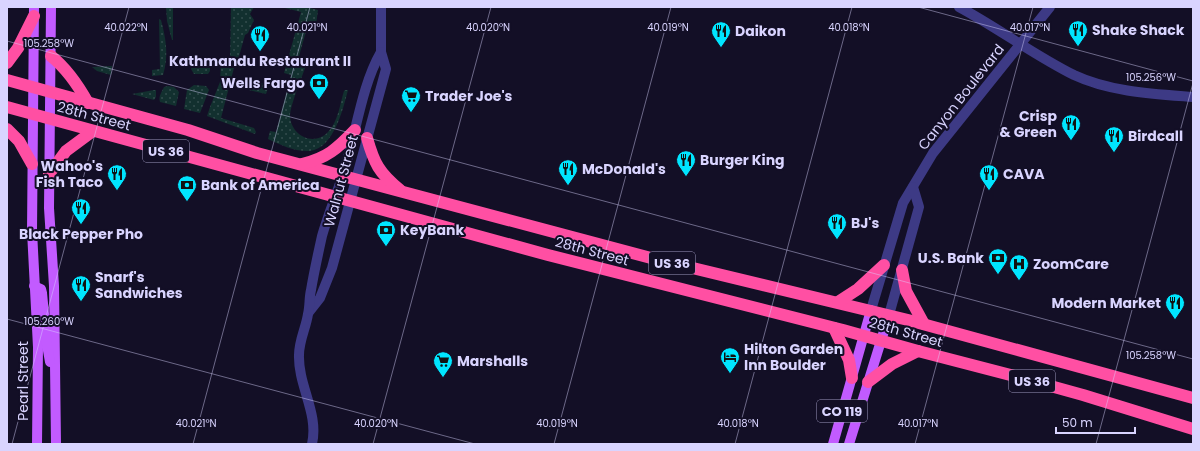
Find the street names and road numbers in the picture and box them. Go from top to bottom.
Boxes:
street label: Canyon Boulevard [913,40,1009,154]
street label: 28th Street [55,97,133,135]
street label: Walnut Street [319,133,363,229]
road number: US 36 [143,140,189,162]
street label: 28th Street [553,232,631,270]
road number: US 36 [649,252,695,274]
street label: 28th Street [867,312,945,352]
street label: Pearl Street [13,341,33,421]
road number: US 36 [1009,370,1055,392]
road number: CO 119 [817,400,867,422]

